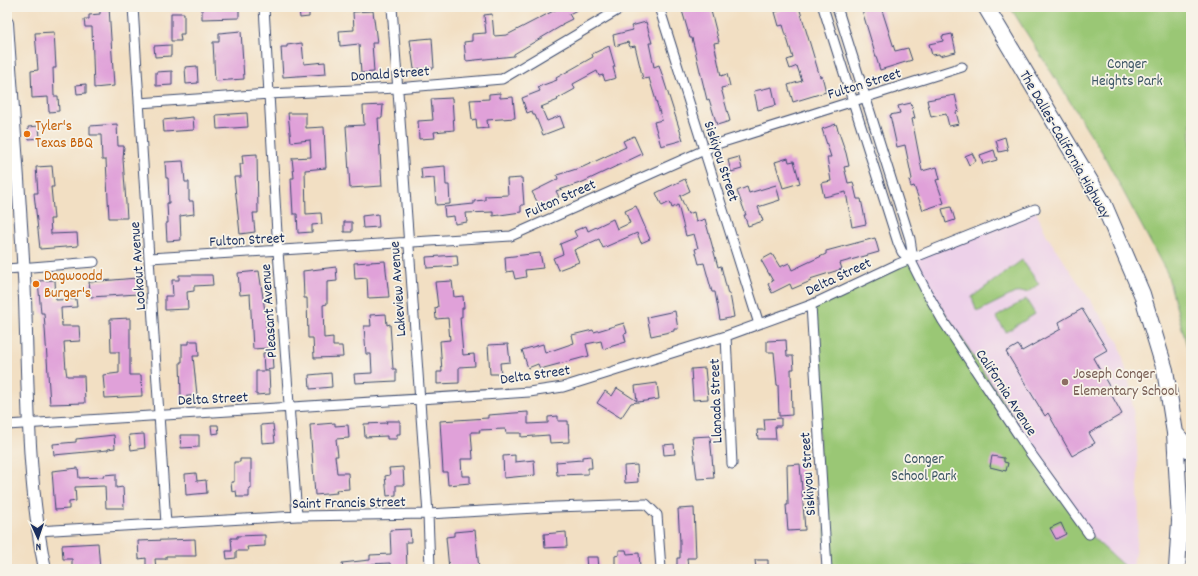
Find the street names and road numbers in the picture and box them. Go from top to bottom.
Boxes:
street label: Donald Street [350,61,431,89]
street label: Fulton Street [825,63,904,107]
street label: The Dalles-California Highway [1013,67,1116,224]
street label: Siskiyou Street [697,118,744,205]
street label: Fulton Street [522,174,600,225]
street label: Lookout Avenue [125,220,153,311]
street label: Fulton Street [209,228,286,254]
street label: Lakeview Avenue [385,240,413,337]
street label: Delta Street [802,253,876,303]
street label: Pleasant Avenue [256,263,284,359]
street label: California Avenue [969,345,1042,441]
street label: Llanada Street [705,358,729,444]
street label: Delta Street [499,360,572,392]
street label: Delta Street [177,387,249,413]
street label: Siskiyou Street [795,431,823,516]
street label: Saint Francis Street [292,492,406,516]

